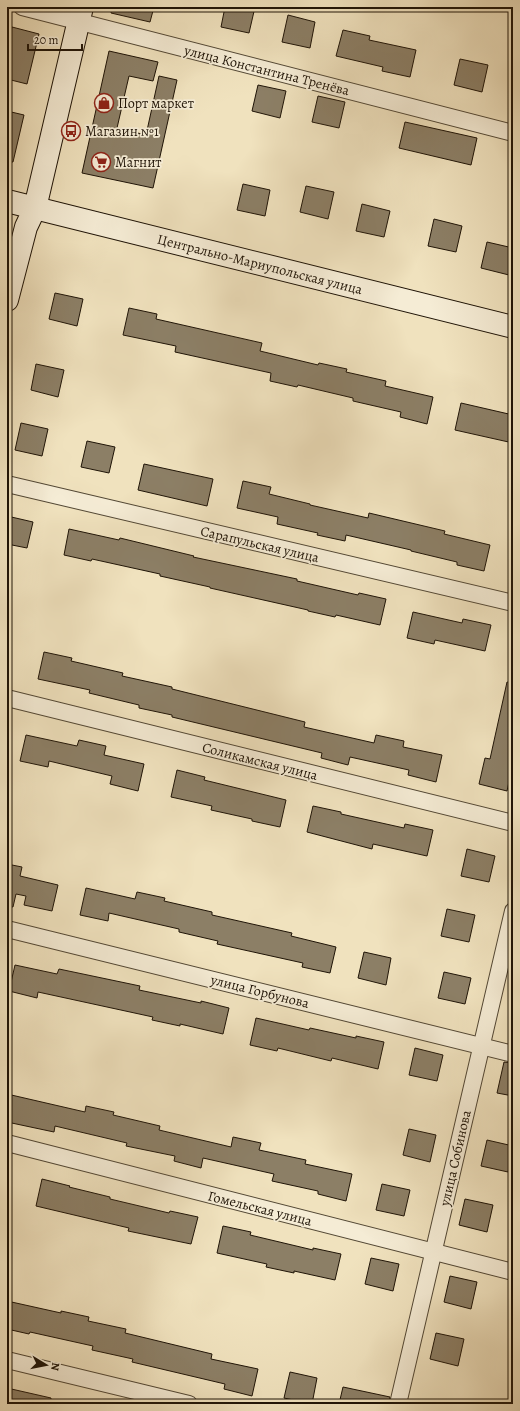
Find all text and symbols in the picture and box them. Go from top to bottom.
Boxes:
scale bar [28,26,82,52]
text: 20 m [34,32,58,48]
street label: улица Константина Тренёва [181,41,352,100]
shop icon: Порт маркет [93,92,115,114]
place label: Порт маркет [118,94,194,113]
bus stop icon: Магазин №1 [60,120,82,142]
place label: Магазин №1 [85,122,159,141]
supermarket icon: Магнит [90,151,112,173]
place label: Магнит [115,153,162,172]
street label: Центрально-Мариупольская улица [155,230,365,299]
street label: Сарапульская улица [199,522,322,567]
street label: Соликамская улица [200,738,320,785]
street label: улица Горбунова [208,970,312,1013]
street label: улица Собинова [435,1108,476,1209]
street label: Гомельская улица [206,1186,314,1231]
north arrow [26,1345,66,1385]
text: N [47,1361,63,1372]

